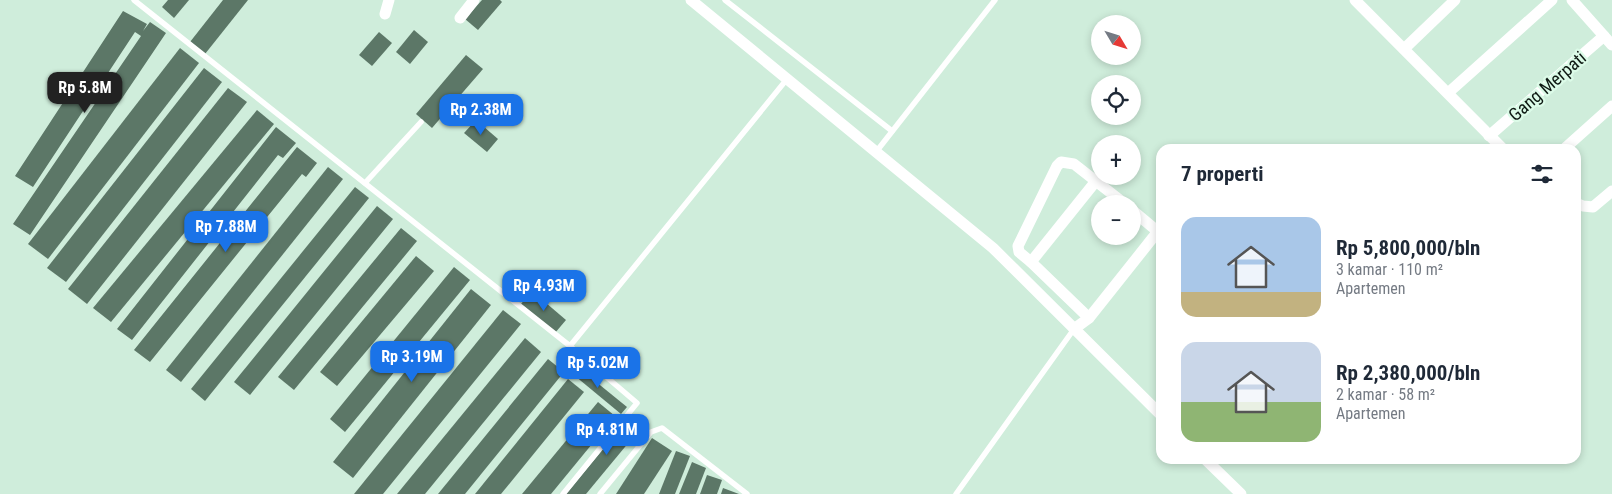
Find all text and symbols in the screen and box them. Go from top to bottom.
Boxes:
north arrow [1091,15,1141,65]
map controls [1091,15,1141,245]
street label: Gang Merpati [1504,47,1590,125]
pin: Rp 5.8M [39,72,131,114]
button: locate [1091,75,1141,125]
text: Rp 5.8M [58,78,112,97]
pin: Rp 2.38M [429,94,533,136]
text: Rp 2.38M [450,100,512,119]
button: + [1091,135,1141,185]
icon: filters [1528,160,1556,188]
text: 7 properti [1181,162,1264,186]
button: − [1091,195,1141,245]
pin: Rp 7.88M [174,210,278,253]
text: Rp 7.88M [195,217,257,236]
text: Rp 5,800,000/bln [1336,236,1480,260]
icon: home [1221,237,1281,297]
text: 3 kamar · 110 m² [1336,260,1443,279]
pin: Rp 4.93M [492,270,596,312]
text: Rp 4.93M [513,276,575,295]
text: Apartemen [1336,279,1406,298]
pin: Rp 3.19M [360,340,464,383]
pin: Rp 5.02M [546,346,650,389]
text: Rp 3.19M [381,347,443,366]
text: Rp 5.02M [567,353,629,372]
text: Rp 2,380,000/bln [1336,361,1480,385]
icon: home [1221,362,1281,422]
text: 2 kamar · 58 m² [1336,385,1435,404]
text: Apartemen [1336,404,1406,423]
pin: Rp 4.81M [555,414,659,456]
text: Rp 4.81M [576,420,638,439]

